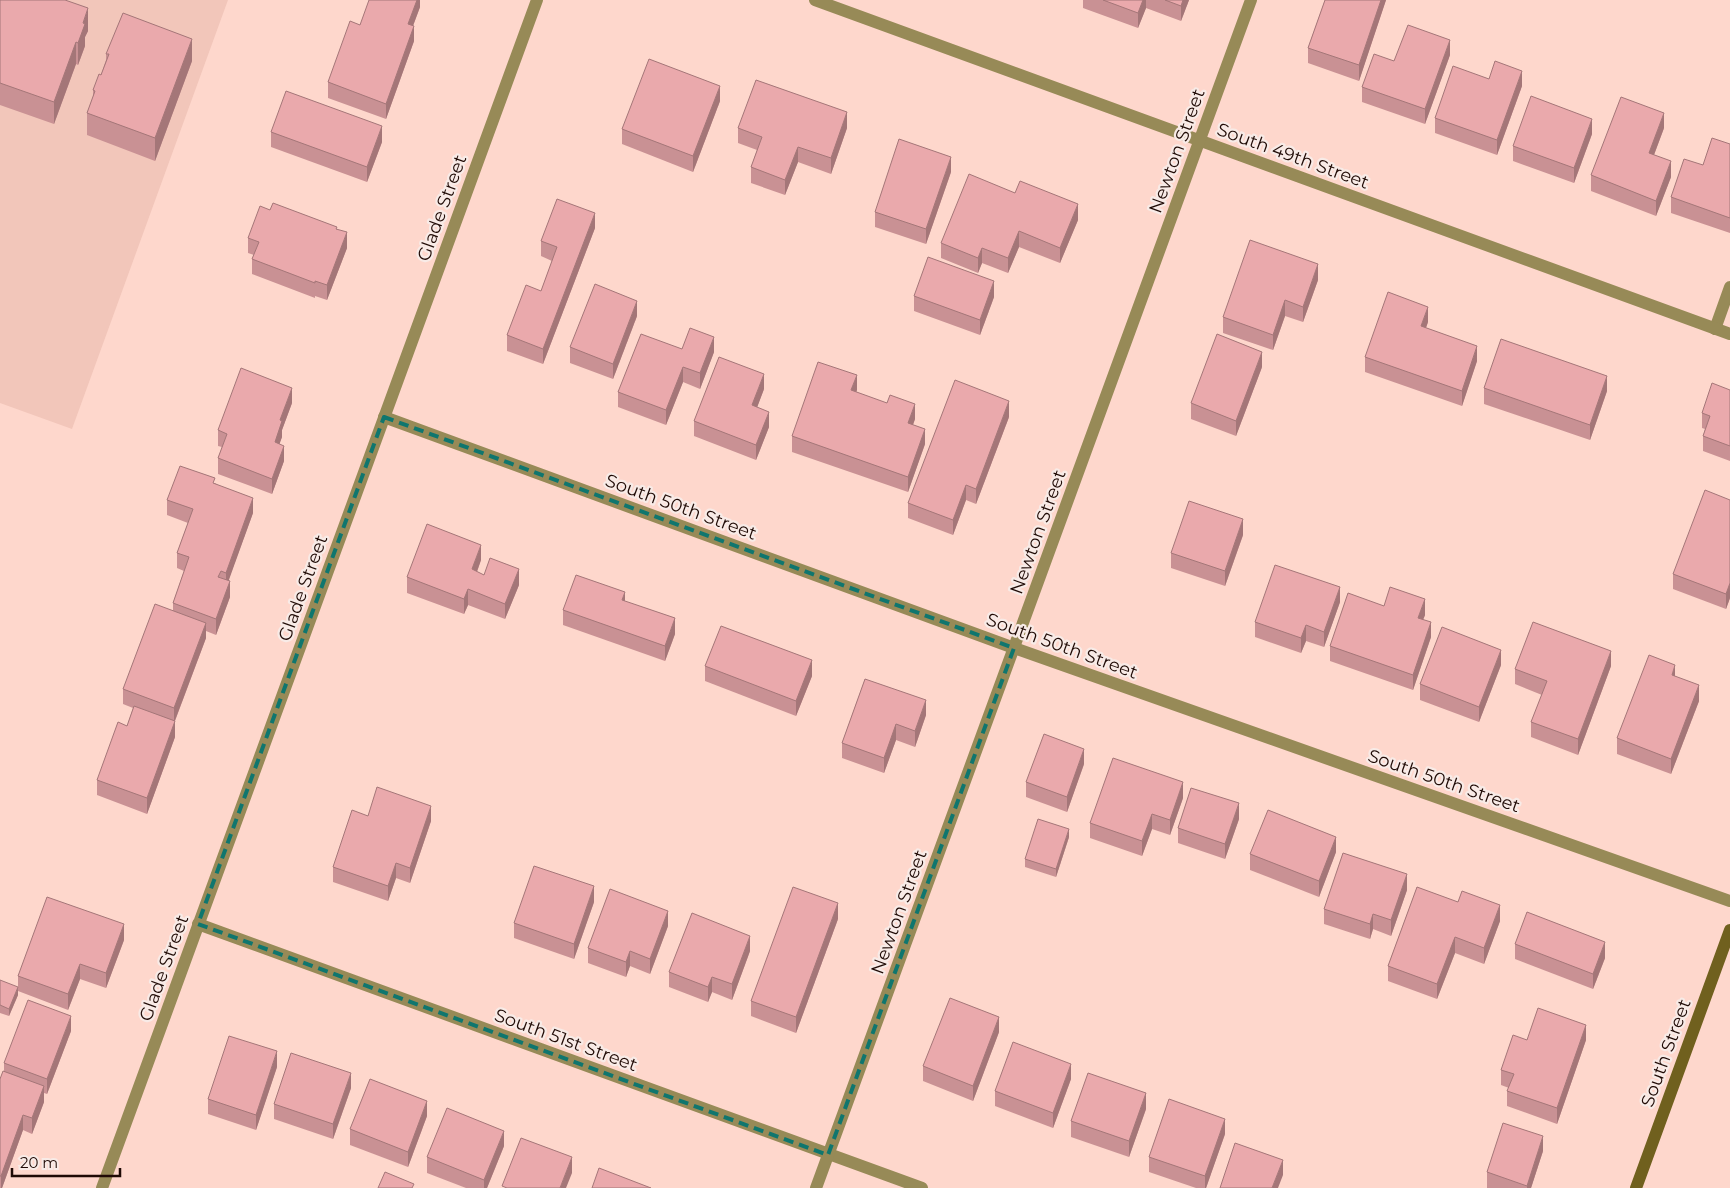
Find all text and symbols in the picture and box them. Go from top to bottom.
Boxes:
street label: Newton Street [1144,86,1210,216]
street label: South 49th Street [1214,118,1372,194]
street label: Glade Street [413,152,471,264]
street label: Newton Street [1005,467,1071,597]
street label: South 50th Street [602,469,760,545]
street label: Glade Street [274,532,332,644]
street label: South 50th Street [983,608,1141,684]
street label: South 50th Street [1365,745,1523,817]
street label: Newton Street [866,847,932,977]
street label: Glade Street [135,912,193,1024]
street label: South Street [1636,996,1696,1110]
street label: South 51st Street [491,1004,641,1076]
scale bar [12,1146,120,1178]
text: 20 m [20,1153,58,1172]

